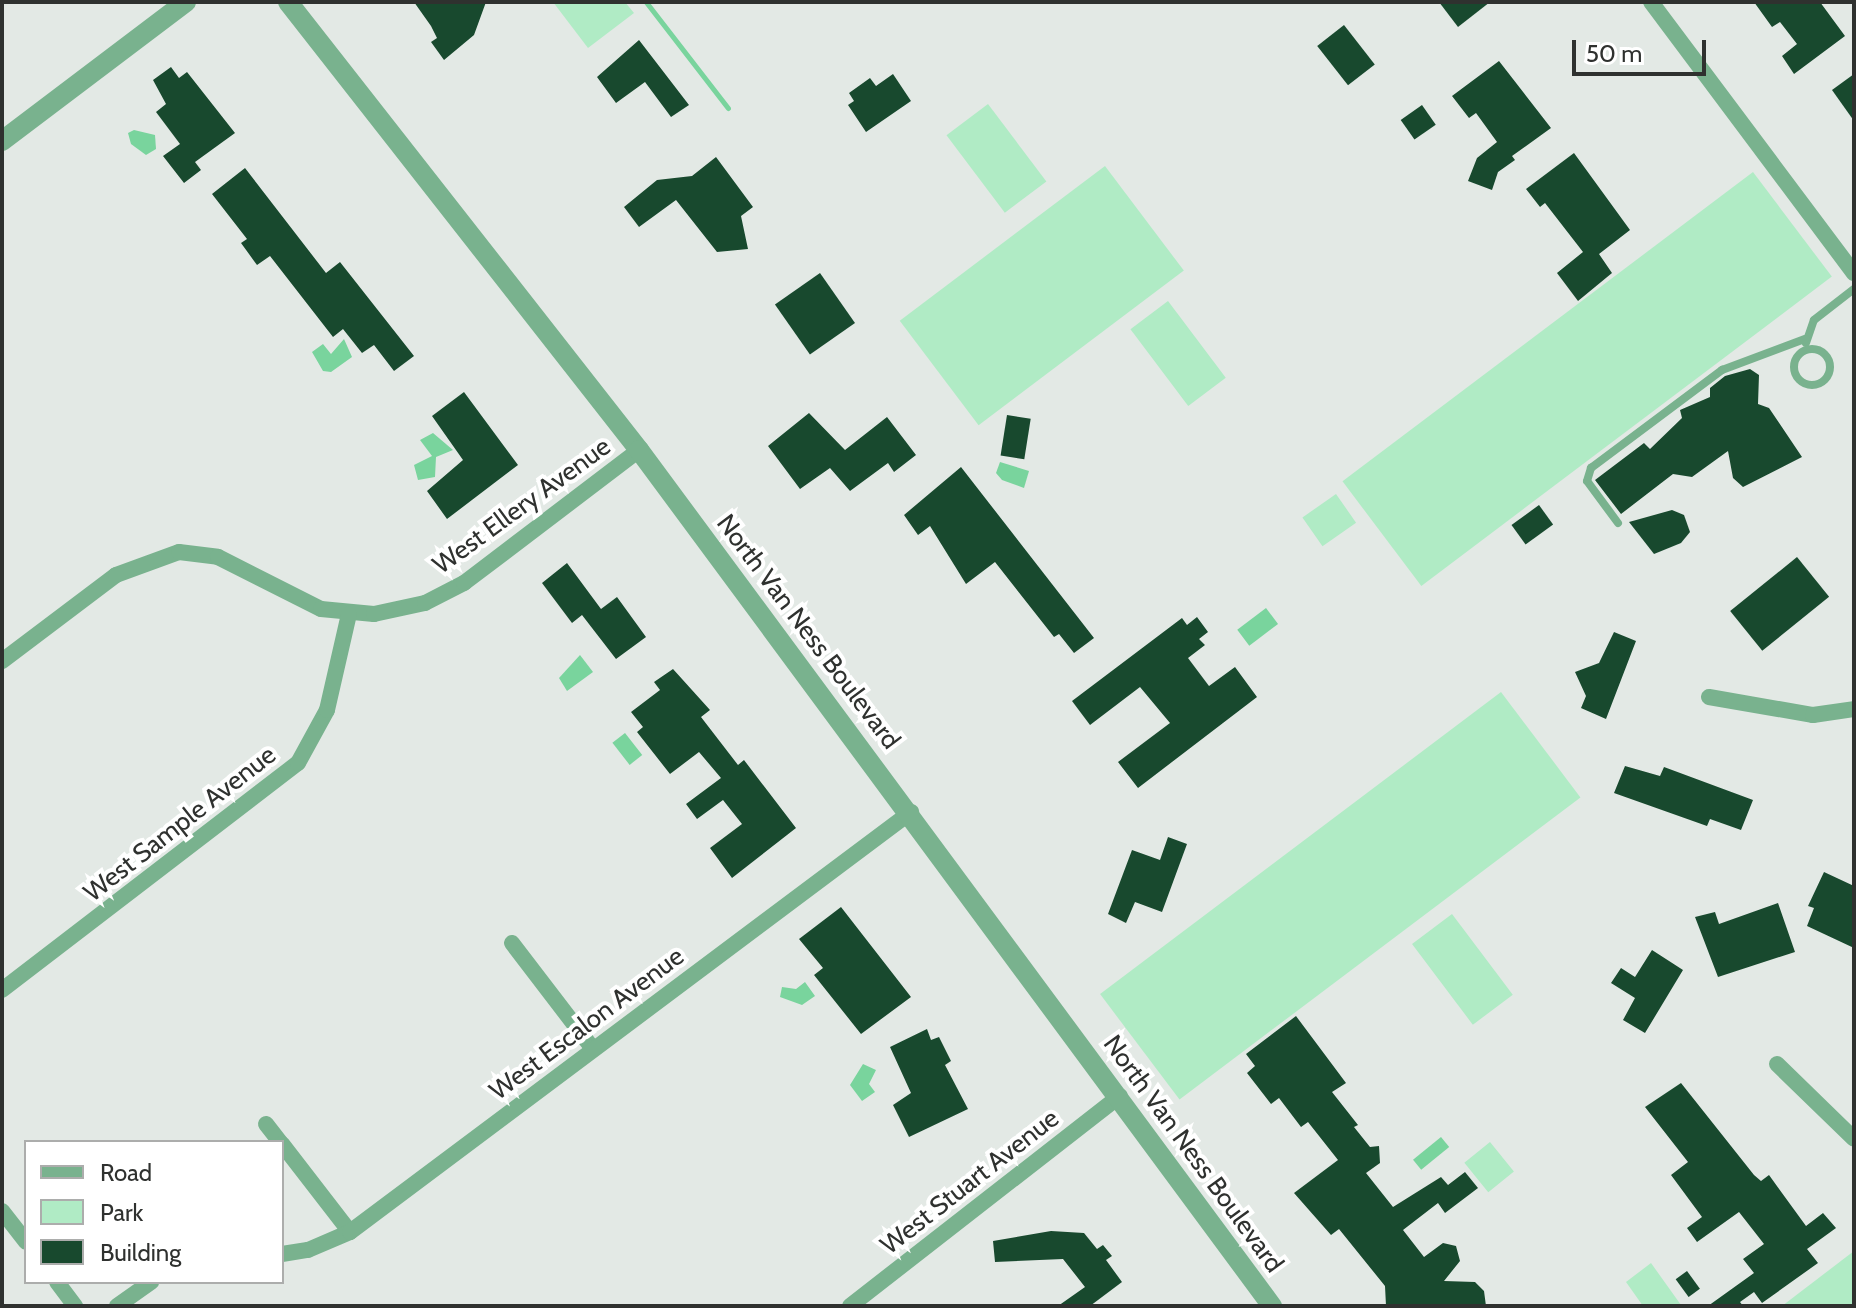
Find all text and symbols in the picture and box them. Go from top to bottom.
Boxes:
scale bar [1576,24,1710,74]
text: 50 m [1586,39,1642,68]
street label: West Ellery Avenue [427,431,617,581]
street label: North Van Ness Boulevard [710,509,906,755]
street label: West Sample Avenue [78,739,282,909]
street label: West Escalon Avenue [484,941,690,1107]
street label: North Van Ness Boulevard [1096,1029,1290,1279]
street label: West Stuart Avenue [875,1103,1065,1261]
legend [24,1140,284,1284]
text: Road [100,1158,152,1187]
text: Park [100,1198,143,1227]
text: Building [100,1238,181,1267]

